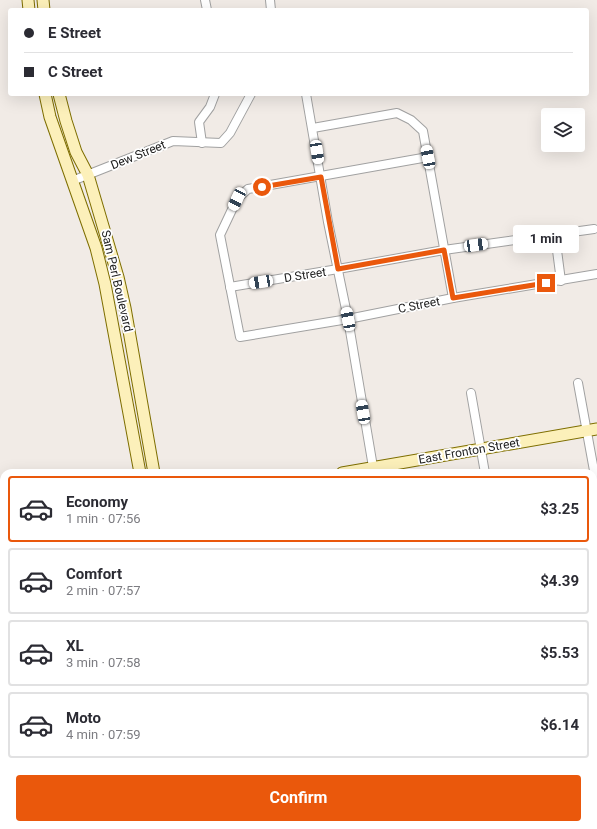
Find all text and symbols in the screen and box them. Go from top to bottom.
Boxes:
text: E Street [48,24,101,42]
text: C Street [48,63,103,81]
map controls [541,108,585,152]
button: layers [541,108,585,152]
street label: Dew Street [109,138,168,172]
car [309,139,325,165]
car [420,144,436,170]
route start [253,178,271,196]
car [226,186,248,212]
callout: 1 min [513,225,579,253]
street label: Sam Perl Boulevard [98,229,136,333]
text: 1 min [530,231,562,246]
car [463,237,489,253]
street label: D Street [283,265,327,285]
car [248,274,274,290]
route end [537,274,555,292]
street label: C Street [397,294,441,316]
car [340,306,356,332]
car [355,399,371,425]
street label: East Fronton Street [417,435,521,467]
icon: car [18,491,54,527]
text: Economy [66,493,128,511]
text: $3.25 [540,500,579,518]
text: 1 min · 07:56 [66,511,141,526]
icon: car [18,563,54,599]
text: Comfort [66,565,122,583]
text: $4.39 [540,572,579,590]
text: 2 min · 07:57 [66,583,141,598]
icon: car [18,635,54,671]
text: XL [66,637,84,655]
text: $5.53 [540,644,579,662]
text: 3 min · 07:58 [66,655,141,670]
icon: car [18,707,54,743]
text: Moto [66,709,101,727]
text: $6.14 [540,716,579,734]
text: 4 min · 07:59 [66,727,141,742]
button: Confirm [16,775,581,821]

